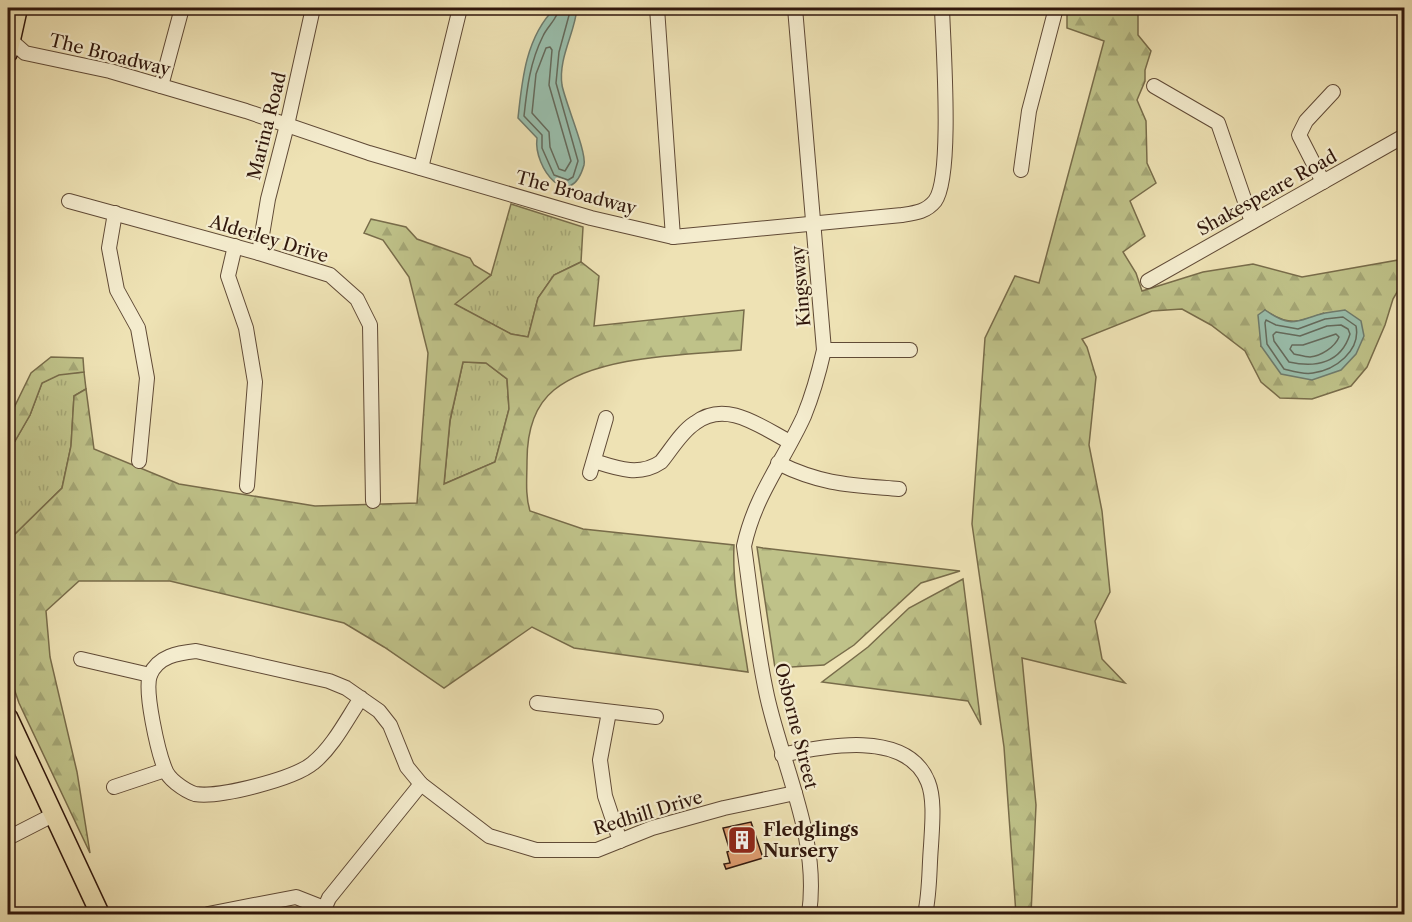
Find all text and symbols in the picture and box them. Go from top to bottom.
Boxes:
street label: The Broadway [47,29,174,81]
street label: Marina Road [243,70,291,182]
street label: Shakespeare Road [1193,145,1341,241]
street label: The Broadway [513,166,640,220]
street label: Alderley Drive [206,210,331,268]
street label: Kingsway [786,244,816,328]
street label: Osborne Street [770,661,822,792]
street label: Redhill Drive [591,786,705,840]
place label: Fledglings Nursery [763,819,859,862]
building icon: Fledglings Nursery [726,824,758,856]

